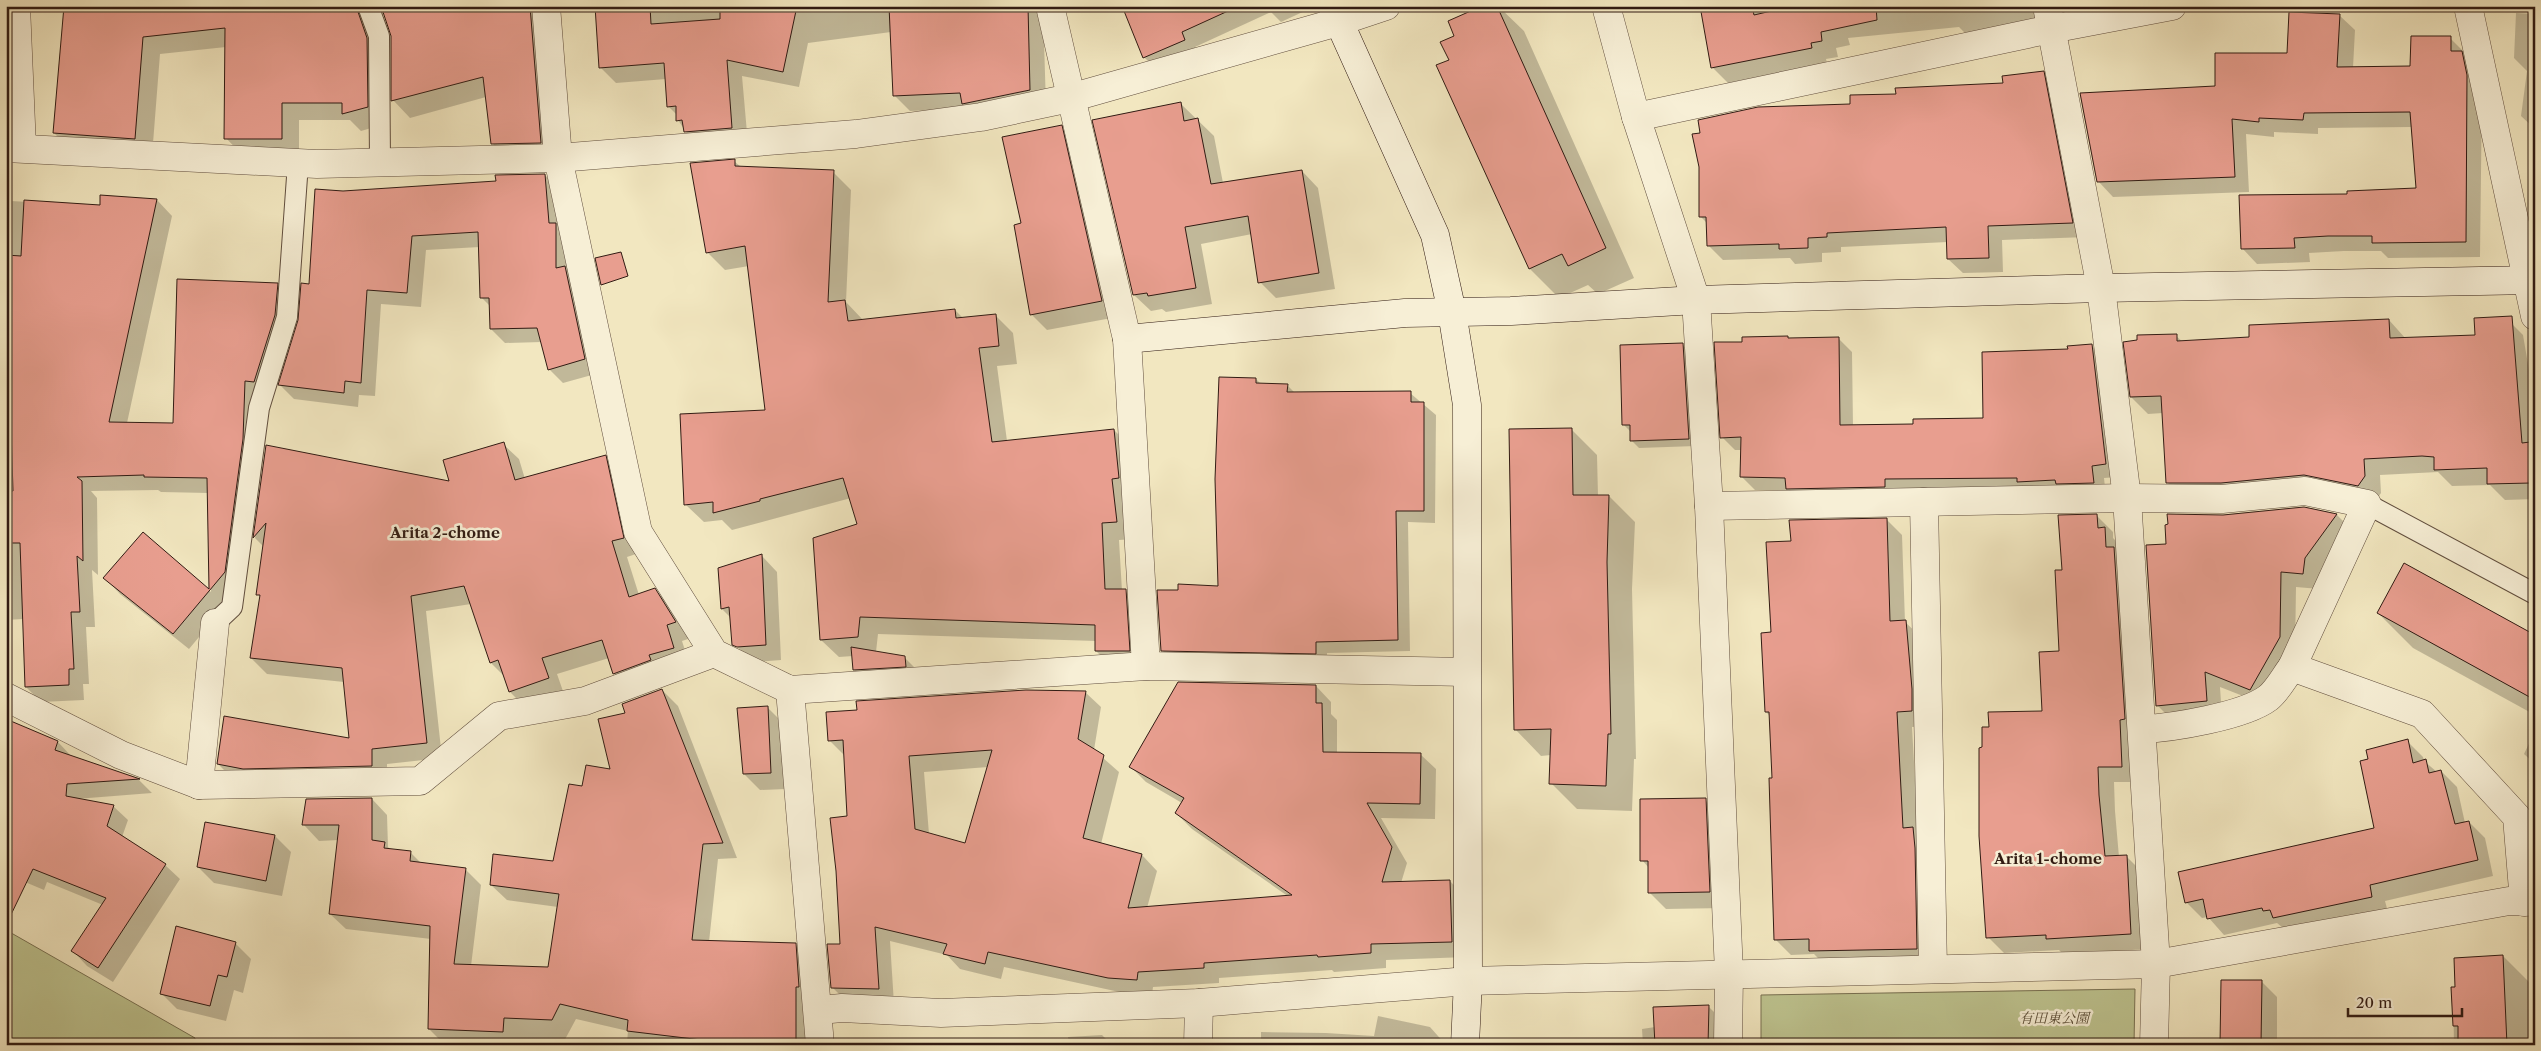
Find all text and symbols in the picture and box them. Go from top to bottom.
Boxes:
district label: Arita 2-chome [389,523,500,542]
district label: Arita 1-chome [1993,849,2102,868]
scale bar [2348,986,2462,1018]
text: 20 m [2356,993,2392,1012]
park label: 有田東公園 [2019,1009,2091,1027]

